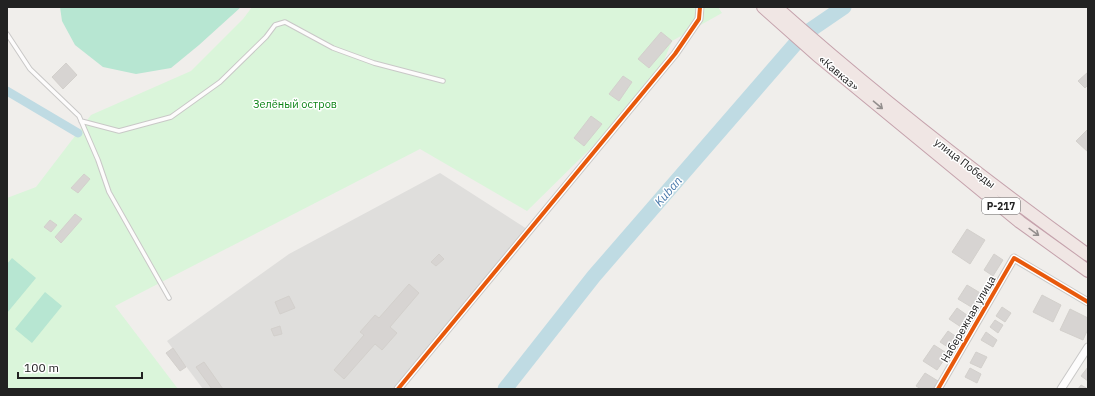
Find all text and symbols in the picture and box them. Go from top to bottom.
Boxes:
street label: «Кавказ» [816,52,862,94]
park label: Зелёный остров [253,97,337,111]
one-way arrow [873,101,883,110]
street label: улица Победы [932,135,998,191]
water label: Kuban [651,173,685,209]
road number: Р-217 [982,198,1020,214]
one-way arrow [1028,228,1039,236]
street label: Набережная улица [937,273,999,365]
scale bar [18,354,142,380]
text: 100 m [24,360,59,375]

